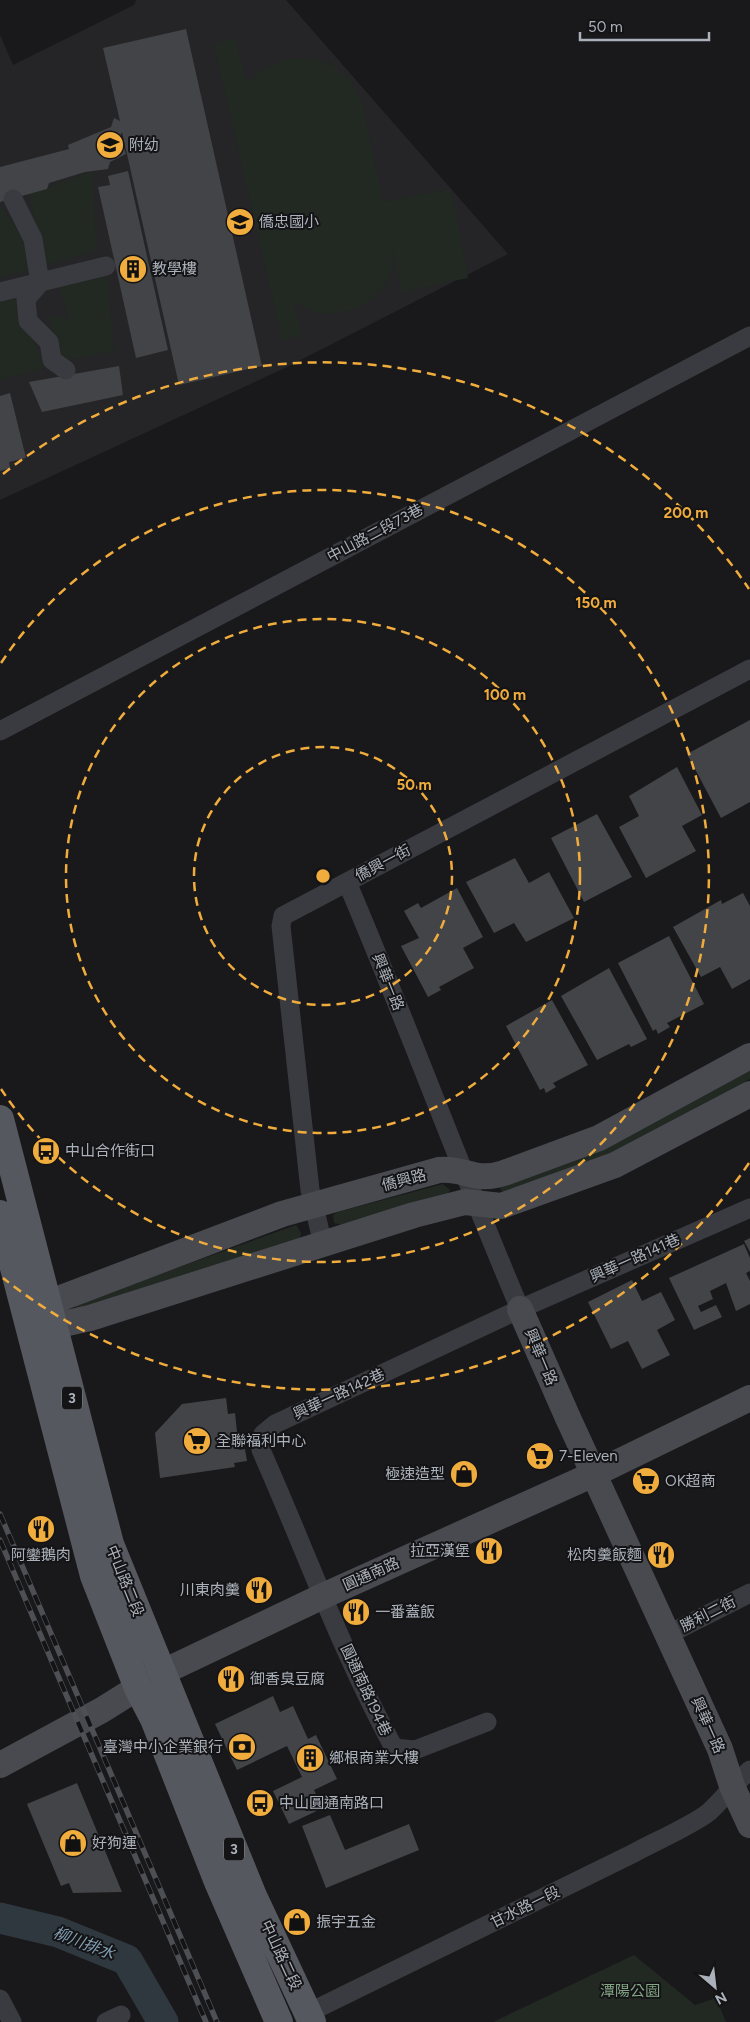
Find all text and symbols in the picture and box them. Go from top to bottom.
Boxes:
scale bar [580,10,709,42]
text: 50 m [588,18,623,36]
school or university icon: 附幼 [95,130,125,160]
place label: 附幼 [129,136,159,154]
school or university icon: 僑忠國小 [225,207,255,237]
place label: 僑忠國小 [259,213,319,231]
building icon: 教學樓 [118,254,148,284]
place label: 教學樓 [152,260,197,278]
street label: 中山路二段73巷 [324,500,426,566]
text: 200 m [664,504,708,522]
text: 150 m [575,594,617,612]
text: 100 m [484,686,526,704]
text: 50 m [396,776,432,794]
street label: 僑興一街 [352,841,414,885]
centre of rings [314,867,332,885]
street label: 興華一路 [368,951,408,1013]
bus stop icon: 中山合作街口 [31,1136,61,1166]
place label: 中山合作街口 [65,1142,155,1160]
street label: 僑興路 [380,1165,428,1195]
street label: 興華一路141巷 [587,1230,683,1286]
street label: 興華一路 [521,1326,561,1388]
street label: 興華一路142巷 [290,1365,388,1423]
road number: 3 [62,1386,82,1410]
supermarket icon: 全聯福利中心 [182,1426,212,1456]
place label: 全聯福利中心 [216,1432,306,1450]
supermarket icon: 7-Eleven [525,1441,555,1471]
place label: 7-Eleven [559,1447,618,1465]
shop icon: 極速造型 [449,1459,479,1489]
place label: 極速造型 [385,1465,445,1483]
supermarket icon: OK超商 [631,1466,661,1496]
place label: OK超商 [665,1472,716,1490]
restaurant icon: 阿鑾鵝肉 [26,1514,56,1544]
restaurant icon: 拉亞漢堡 [474,1536,504,1566]
restaurant icon: 松肉羹飯麵 [646,1540,676,1570]
place label: 拉亞漢堡 [410,1542,470,1560]
street label: 中山路二段 [103,1543,147,1619]
place label: 阿鑾鵝肉 [11,1546,71,1564]
place label: 松肉羹飯麵 [567,1546,642,1564]
street label: 圓通南路 [340,1554,402,1594]
restaurant icon: 川東肉羹 [244,1575,274,1605]
place label: 川東肉羹 [180,1581,240,1599]
street label: 勝利二街 [677,1592,739,1636]
restaurant icon: 一番蓋飯 [341,1597,371,1627]
place label: 一番蓋飯 [375,1603,435,1621]
street label: 圓通南路194巷 [337,1641,395,1739]
restaurant icon: 御香臭豆腐 [216,1664,246,1694]
place label: 御香臭豆腐 [250,1670,325,1688]
street label: 興華一路 [688,1694,728,1756]
bank icon: 臺灣中小企業銀行 [227,1732,257,1762]
place label: 臺灣中小企業銀行 [103,1738,223,1756]
building icon: 鄉根商業大樓 [295,1743,325,1773]
place label: 鄉根商業大樓 [329,1749,419,1767]
bus stop icon: 中山圓通南路口 [245,1788,275,1818]
place label: 中山圓通南路口 [279,1794,384,1812]
shop icon: 好狗運 [58,1828,88,1858]
place label: 好狗運 [92,1834,137,1852]
road number: 3 [224,1838,244,1860]
street label: 甘水路一段 [487,1882,563,1932]
shop icon: 振宇五金 [282,1907,312,1937]
place label: 振宇五金 [316,1913,376,1931]
street label: 中山路二段 [257,1917,305,1993]
water label: 柳川排水 [51,1923,118,1964]
north arrow [690,1962,740,2012]
park label: 潭陽公園 [600,1982,660,2000]
text: N [712,1988,730,2008]

